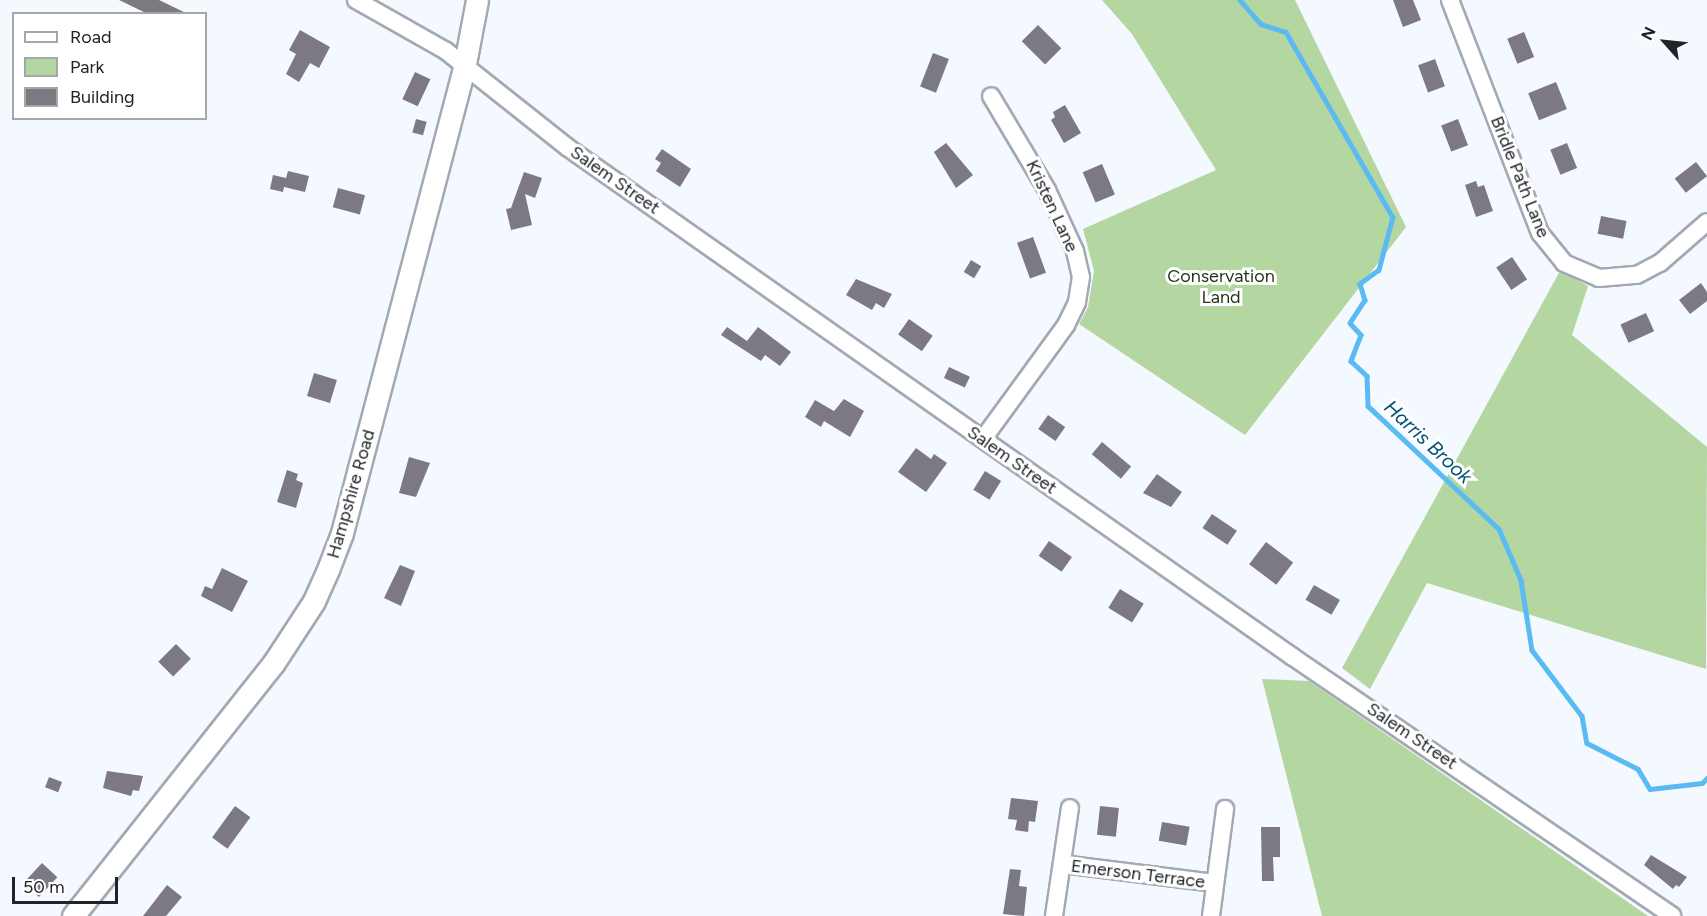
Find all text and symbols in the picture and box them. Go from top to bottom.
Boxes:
legend [12,12,207,120]
north arrow [1635,12,1695,72]
text: N [1637,24,1660,43]
text: Road [70,26,111,48]
text: Park [70,56,104,78]
text: Building [70,86,135,108]
street label: Bridle Path Lane [1486,113,1554,241]
street label: Salem Street [566,141,664,219]
street label: Kristen Lane [1021,157,1083,255]
park label: Conservation Land [1167,266,1275,308]
water label: Harris Brook [1379,395,1477,489]
street label: Salem Street [963,421,1061,499]
street label: Hampshire Road [322,427,380,561]
street label: Salem Street [1363,698,1461,774]
street label: Emerson Terrace [1070,855,1206,893]
scale bar [15,865,122,903]
text: 50 m [23,876,65,898]

